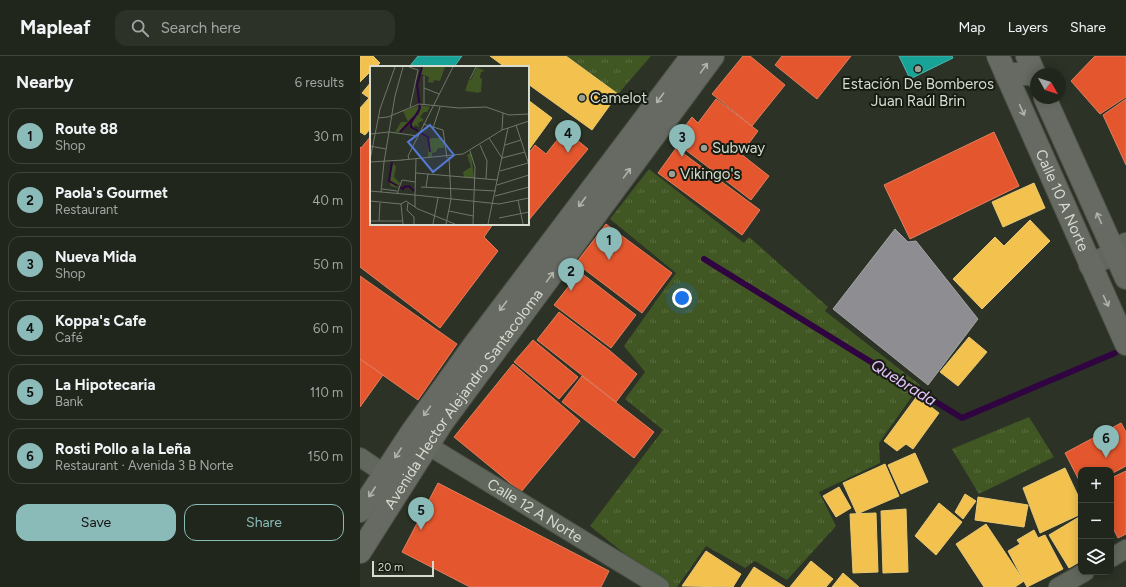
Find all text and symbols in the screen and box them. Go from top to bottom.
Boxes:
search box [115,10,395,46]
text: Mapleaf [20,16,91,39]
icon: search [129,17,151,39]
text: Search here [161,19,241,37]
text: Map [958,19,986,36]
text: Layers [1008,19,1048,36]
text: Share [1070,19,1106,36]
one-way arrow [700,63,708,74]
marker: Estación De Bomberos Juan Raúl Brin [913,64,923,74]
inset map [370,66,529,225]
north arrow [1030,68,1066,104]
text: Nearby [16,72,74,92]
text: 6 results [295,75,344,90]
place label: Estación De Bomberos Juan Raúl Brin [842,75,994,110]
place label: Camelot [590,89,647,107]
marker: Camelot [577,93,587,103]
one-way arrow [656,93,664,104]
one-way arrow [1019,103,1026,115]
text: Route 88 [55,120,118,138]
pin: 4 [555,120,581,153]
pin: 3 [669,124,695,157]
text: 1 [27,129,33,144]
text: 30 m [313,129,343,144]
text: Shop [55,138,85,153]
place label: Subway [712,139,765,157]
marker: Subway [699,143,709,153]
street label: Calle 10 A Norte [1032,147,1093,254]
place label: Vikingo's [680,165,741,183]
one-way arrow [623,167,631,178]
marker: Vikingo's [667,169,677,179]
text: Paola's Gourmet [55,184,168,202]
text: 2 [26,193,34,208]
text: 40 m [312,193,343,208]
one-way arrow [577,197,586,208]
text: Restaurant [55,202,118,217]
one-way arrow [1095,212,1102,224]
pin: 1 [596,227,622,260]
text: Nueva Mida [55,248,136,266]
text: 3 [26,257,34,272]
text: 50 m [313,257,343,272]
pin: 2 [558,258,584,291]
text: Shop [55,266,85,281]
one-way arrow [545,272,554,283]
street label: Avenida Hector Alejandro Santacoloma [381,285,547,512]
your location [672,288,692,308]
one-way arrow [1103,294,1110,306]
one-way arrow [499,301,508,312]
text: Koppa's Cafe [55,312,146,330]
text: 4 [26,321,34,336]
text: 60 m [313,321,343,336]
text: Café [55,330,83,345]
water label: Quebrada [868,355,940,410]
text: La Hipotecaria [55,376,156,394]
text: 5 [26,385,34,400]
text: 110 m [310,385,343,400]
text: Bank [55,394,83,409]
one-way arrow [423,405,431,416]
pin: 6 [1093,425,1119,458]
text: Rosti Pollo a la Leña [55,440,191,458]
one-way arrow [394,447,402,458]
text: 6 [26,449,34,464]
text: 150 m [308,449,343,464]
text: Restaurant · Avenida 3 B Norte [55,458,233,473]
map controls [1078,467,1114,575]
button: + [1078,467,1114,503]
street label: Calle 12 A Norte [484,475,586,547]
one-way arrow [368,487,376,498]
pin: 5 [408,497,434,530]
button: − [1078,503,1114,539]
button: Save [16,504,176,541]
button: Share [184,504,344,541]
button: layers [1078,539,1114,575]
scale bar [372,559,434,578]
text: 20 m [378,561,403,574]

